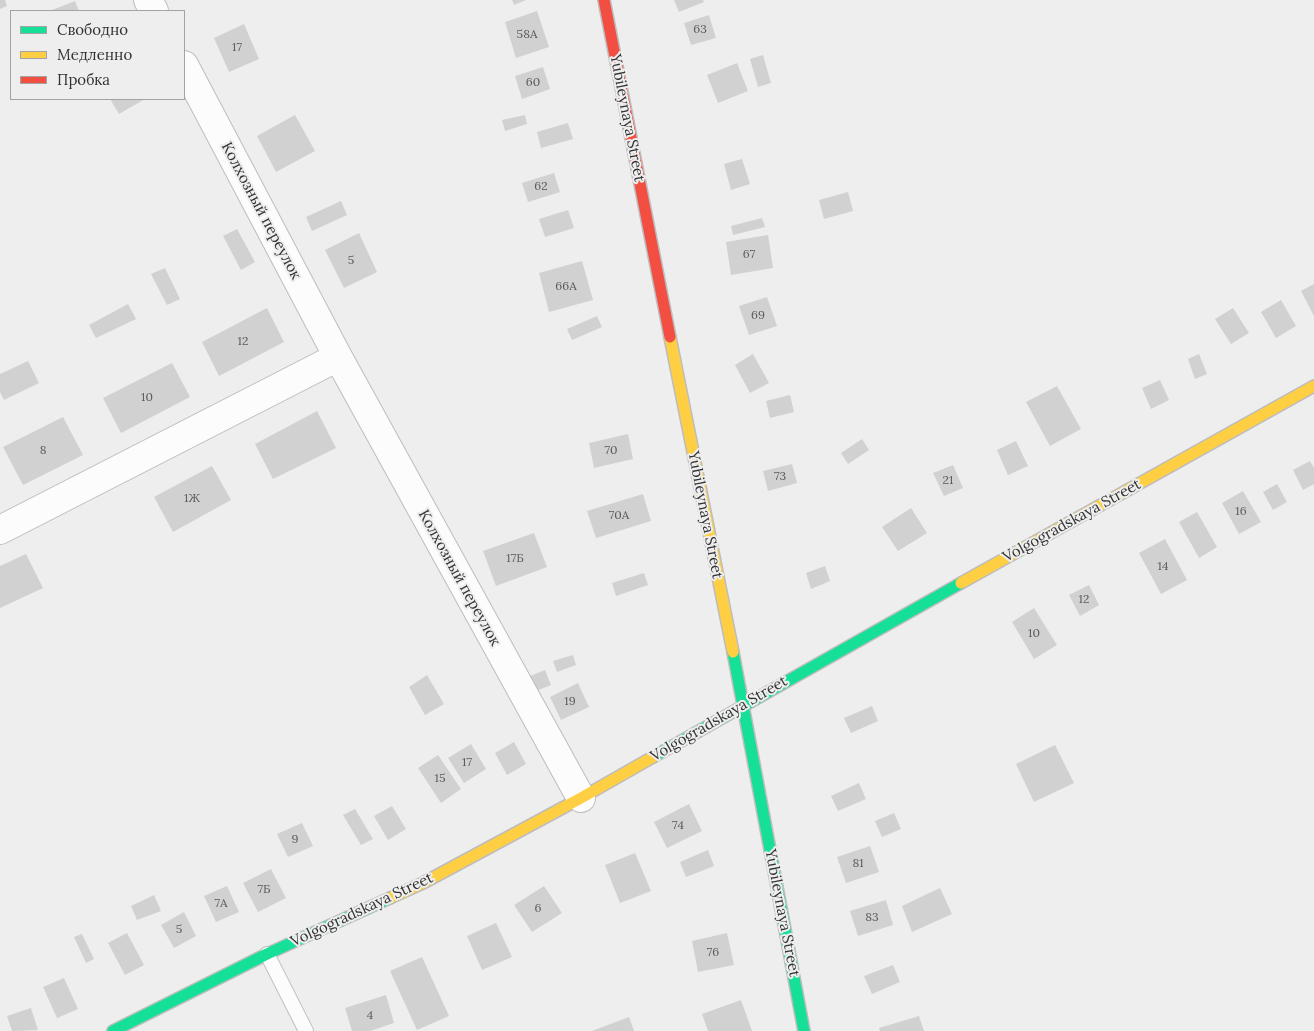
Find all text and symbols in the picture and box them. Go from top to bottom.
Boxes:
legend [10,10,185,100]
text: Свободно [57,20,128,39]
house number: 63 [693,23,707,37]
house number: 58А [517,28,537,42]
house number: 17 [232,41,242,55]
text: Медленно [57,45,132,64]
street label: Yubileynaya Street [606,53,648,183]
text: Пробка [57,70,110,89]
house number: 60 [526,76,540,90]
street label: Колхозный переулок [217,139,305,283]
house number: 62 [534,180,548,194]
house number: 67 [743,248,755,262]
house number: 5 [348,254,354,268]
house number: 66А [555,280,577,294]
house number: 69 [751,309,765,323]
house number: 12 [238,335,248,349]
house number: 10 [141,391,153,405]
house number: 8 [40,444,46,458]
house number: 70 [605,444,617,458]
street label: Yubileynaya Street [684,450,726,580]
house number: 73 [774,470,786,484]
house number: 21 [943,474,953,488]
street label: Volgogradskaya Street [1000,476,1144,566]
house number: 1Ж [184,492,200,506]
house number: 16 [1235,505,1247,519]
street label: Колхозный переулок [414,507,504,649]
house number: 70А [609,509,629,523]
house number: 17Б [506,552,524,566]
house number: 14 [1158,560,1168,574]
house number: 12 [1079,593,1089,607]
house number: 10 [1028,627,1040,641]
street label: Volgogradskaya Street [647,672,791,766]
house number: 19 [564,695,576,709]
house number: 17 [462,756,472,770]
house number: 15 [435,772,445,786]
house number: 74 [672,819,684,833]
house number: 9 [292,833,298,847]
street label: Yubileynaya Street [761,848,803,978]
house number: 81 [852,857,864,871]
street label: Volgogradskaya Street [288,869,436,951]
house number: 7Б [258,883,270,897]
house number: 7А [215,897,227,911]
house number: 6 [535,902,541,916]
house number: 83 [865,911,879,925]
house number: 5 [176,923,182,937]
house number: 76 [707,946,719,960]
house number: 4 [367,1009,373,1023]

